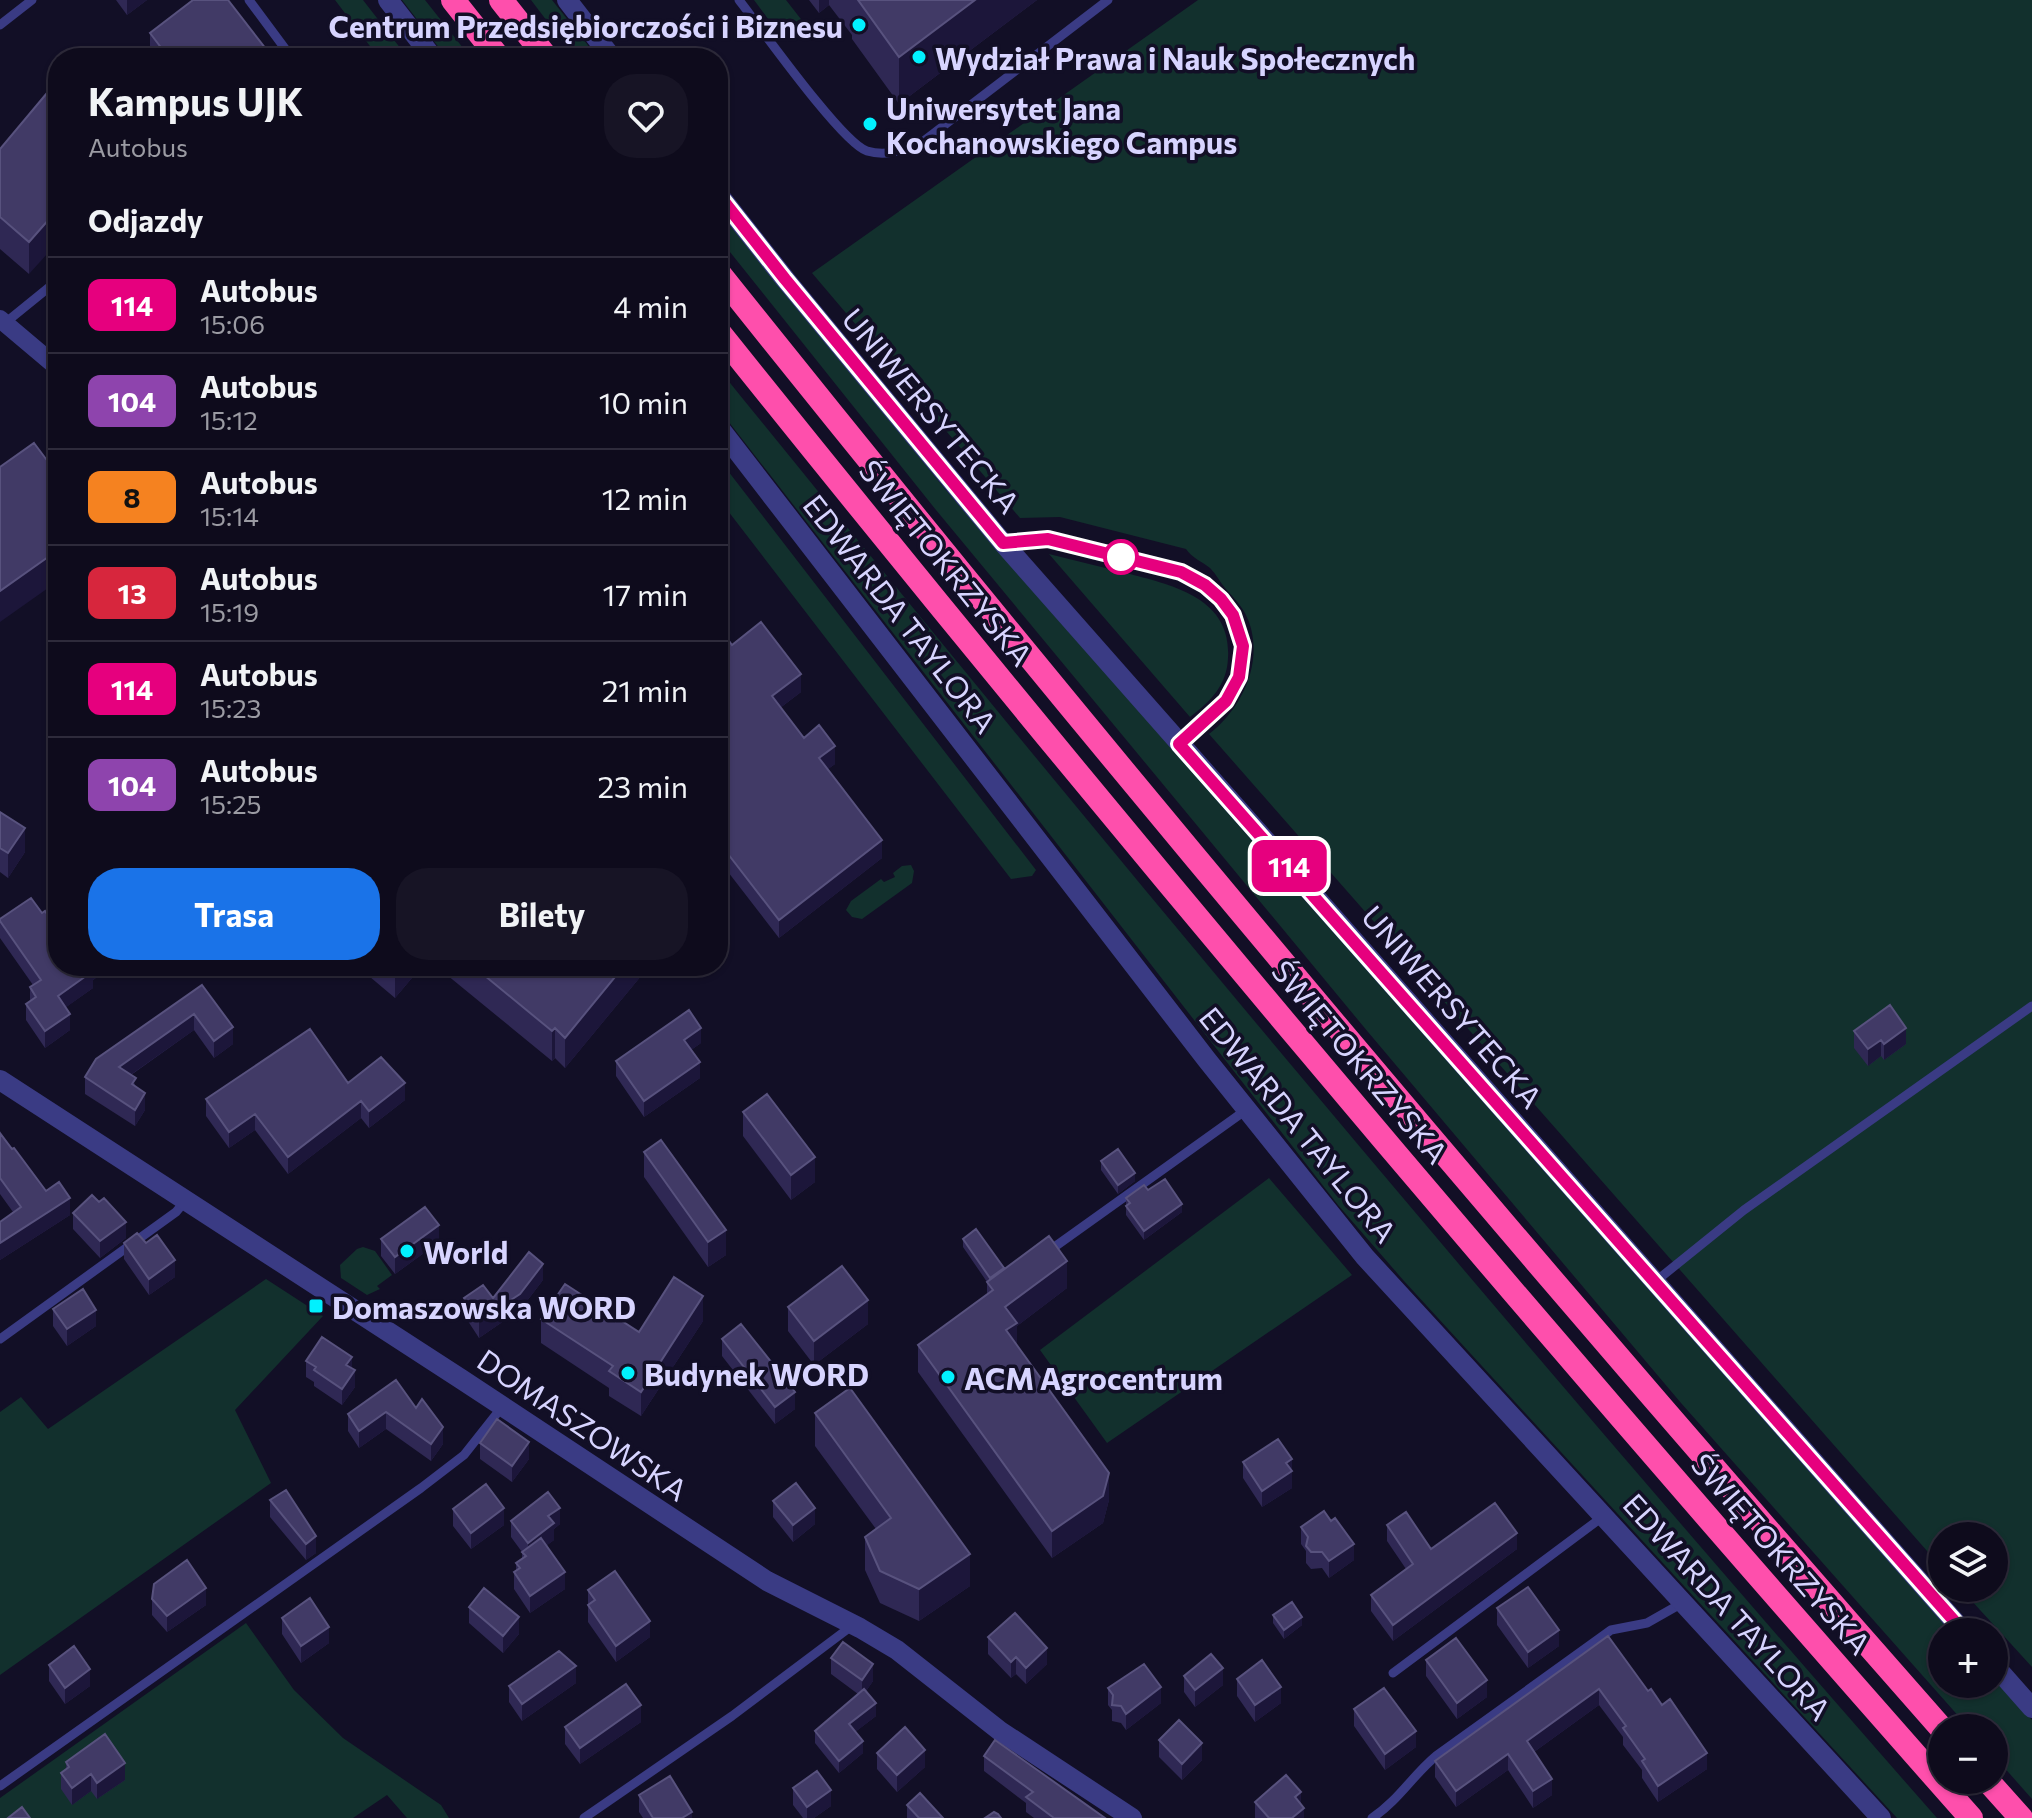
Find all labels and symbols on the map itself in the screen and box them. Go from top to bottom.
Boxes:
place label: Centrum Przedsiębiorczości i Biznesu [328,7,843,44]
marker: Centrum Przedsiębiorczości i Biznesu [850,16,868,34]
place label: Wydział Prawa i Nauk Społecznych [935,39,1415,76]
marker: Wydział Prawa i Nauk Społecznych [910,48,928,66]
place label: Uniwersytet Jana Kochanowskiego Campus [886,89,1237,160]
marker: Uniwersytet Jana Kochanowskiego Campus [861,115,879,133]
street label: UNIWERSYTECKA [835,300,1029,520]
street label: ŚWIĘTOKRZYSKA [853,452,1041,672]
street label: EDWARDA TAYLORA [796,486,1006,740]
unlabelled marker [1104,540,1138,574]
line badge: 114 [1243,840,1335,892]
street label: UNIWERSYTECKA [1355,897,1551,1115]
street label: ŚWIĘTOKRZYSKA [1265,952,1457,1170]
street label: EDWARDA TAYLORA [1193,999,1405,1249]
place label: World [423,1233,508,1270]
marker: World [398,1242,416,1260]
place label: Domaszowska WORD [332,1288,636,1325]
marker: Domaszowska WORD [307,1297,325,1315]
street label: DOMASZOWSKA [471,1340,695,1508]
place label: Budynek WORD [644,1355,869,1392]
place label: ACM Agrocentrum [964,1359,1223,1396]
marker: Budynek WORD [619,1364,637,1382]
marker: ACM Agrocentrum [939,1368,957,1386]
street label: ŚWIĘTOKRZYSKA [1685,1445,1879,1661]
street label: EDWARDA TAYLORA [1616,1485,1840,1727]

